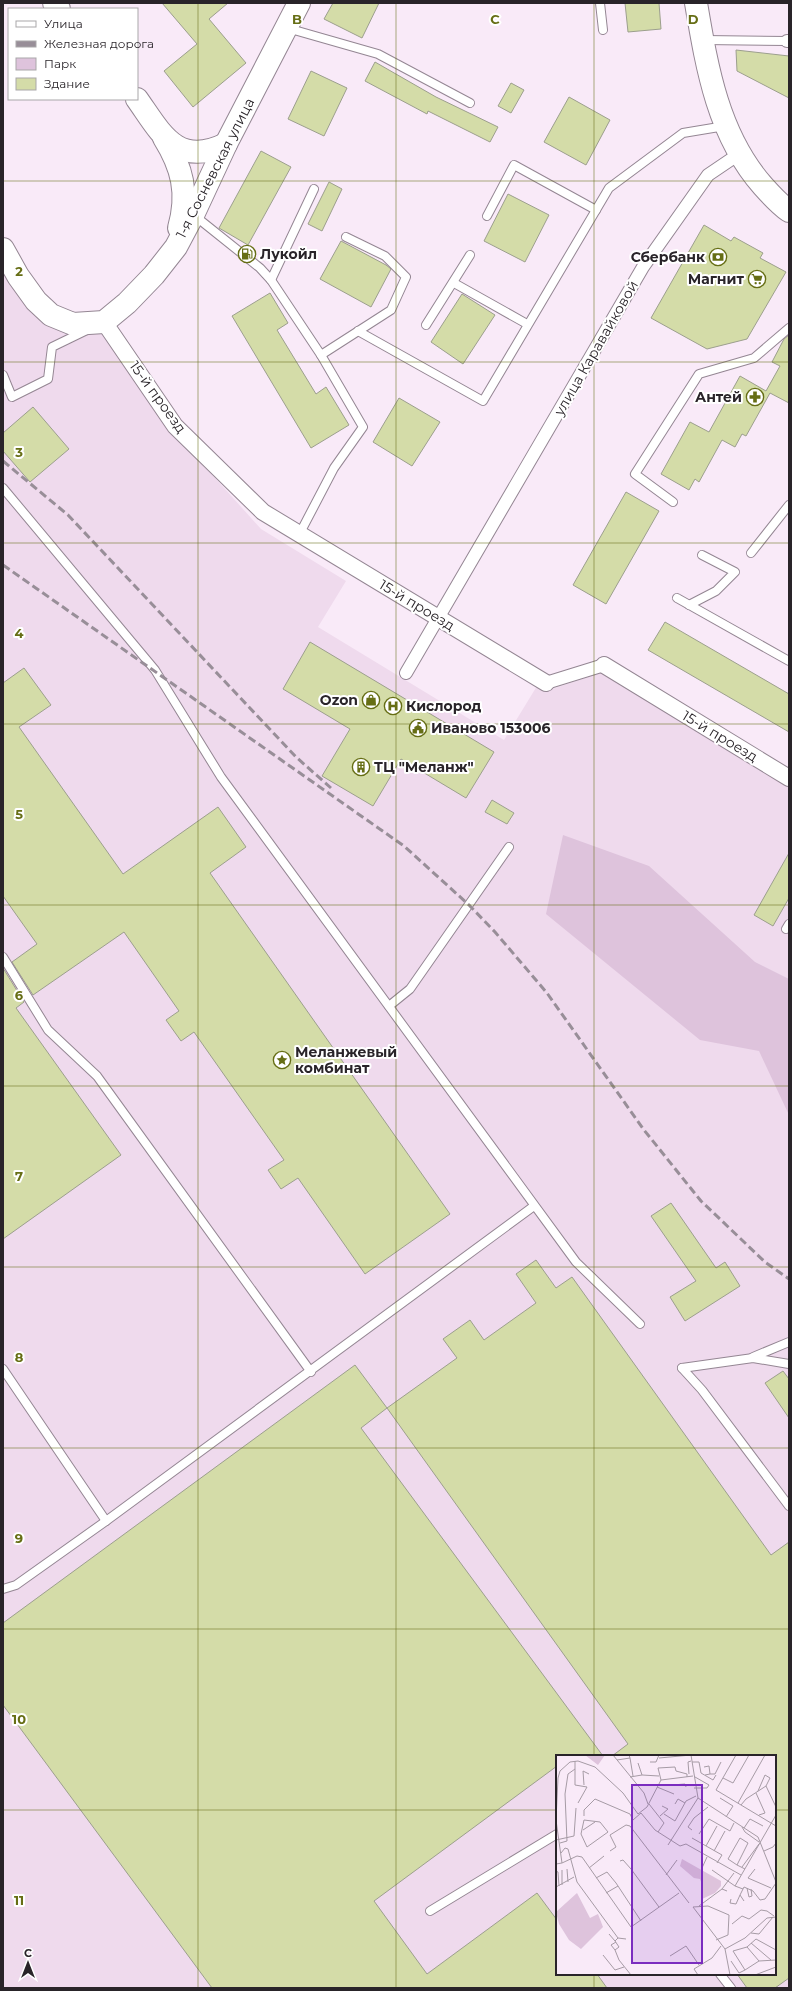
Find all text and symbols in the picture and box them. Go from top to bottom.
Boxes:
legend [8,8,138,100]
text: B [292,11,302,27]
text: C [490,11,500,27]
text: D [688,11,699,27]
text: Улица [44,16,83,31]
text: Железная дорога [44,36,154,51]
text: Парк [44,56,76,71]
text: Здание [44,76,90,91]
street label: 1-я Сосневская улица [172,95,258,241]
fuel station icon: Лукойл [237,244,257,264]
place label: Лукойл [260,245,317,263]
bank icon: Сбербанк [708,247,728,267]
place label: Сбербанк [631,248,705,266]
text: 2 [15,263,23,279]
supermarket icon: Магнит [747,269,767,289]
place label: Магнит [688,270,745,288]
street label: улица Каравайковой [549,277,642,420]
street label: 15-й проезд [126,357,190,437]
pharmacy icon: Антей [745,387,765,407]
place label: Антей [695,388,742,406]
text: 3 [14,444,23,460]
street label: 15-й проезд [376,575,458,635]
text: 4 [15,625,24,641]
shop icon: Ozon [361,690,381,710]
place label: Ozon [320,691,358,709]
hospital icon: Кислород [383,696,403,716]
place label: Кислород [406,697,482,715]
street label: 15-й проезд [679,706,761,766]
public building icon: Иваново 153006 [408,718,428,738]
place label: Иваново 153006 [431,719,550,737]
building icon: ТЦ "Меланж" [351,757,371,777]
place label: ТЦ "Меланж" [374,758,474,776]
text: 5 [15,806,23,822]
text: 6 [15,987,24,1003]
place label: Меланжевый комбинат [295,1043,397,1077]
place icon: Меланжевый комбинат [272,1050,292,1070]
text: 7 [15,1168,23,1184]
text: 8 [15,1349,24,1365]
text: 9 [15,1530,23,1546]
text: 10 [12,1711,26,1727]
inset map [556,1755,776,1975]
text: 11 [14,1892,24,1908]
north arrow [8,1943,48,1983]
text: С [24,1946,32,1960]

